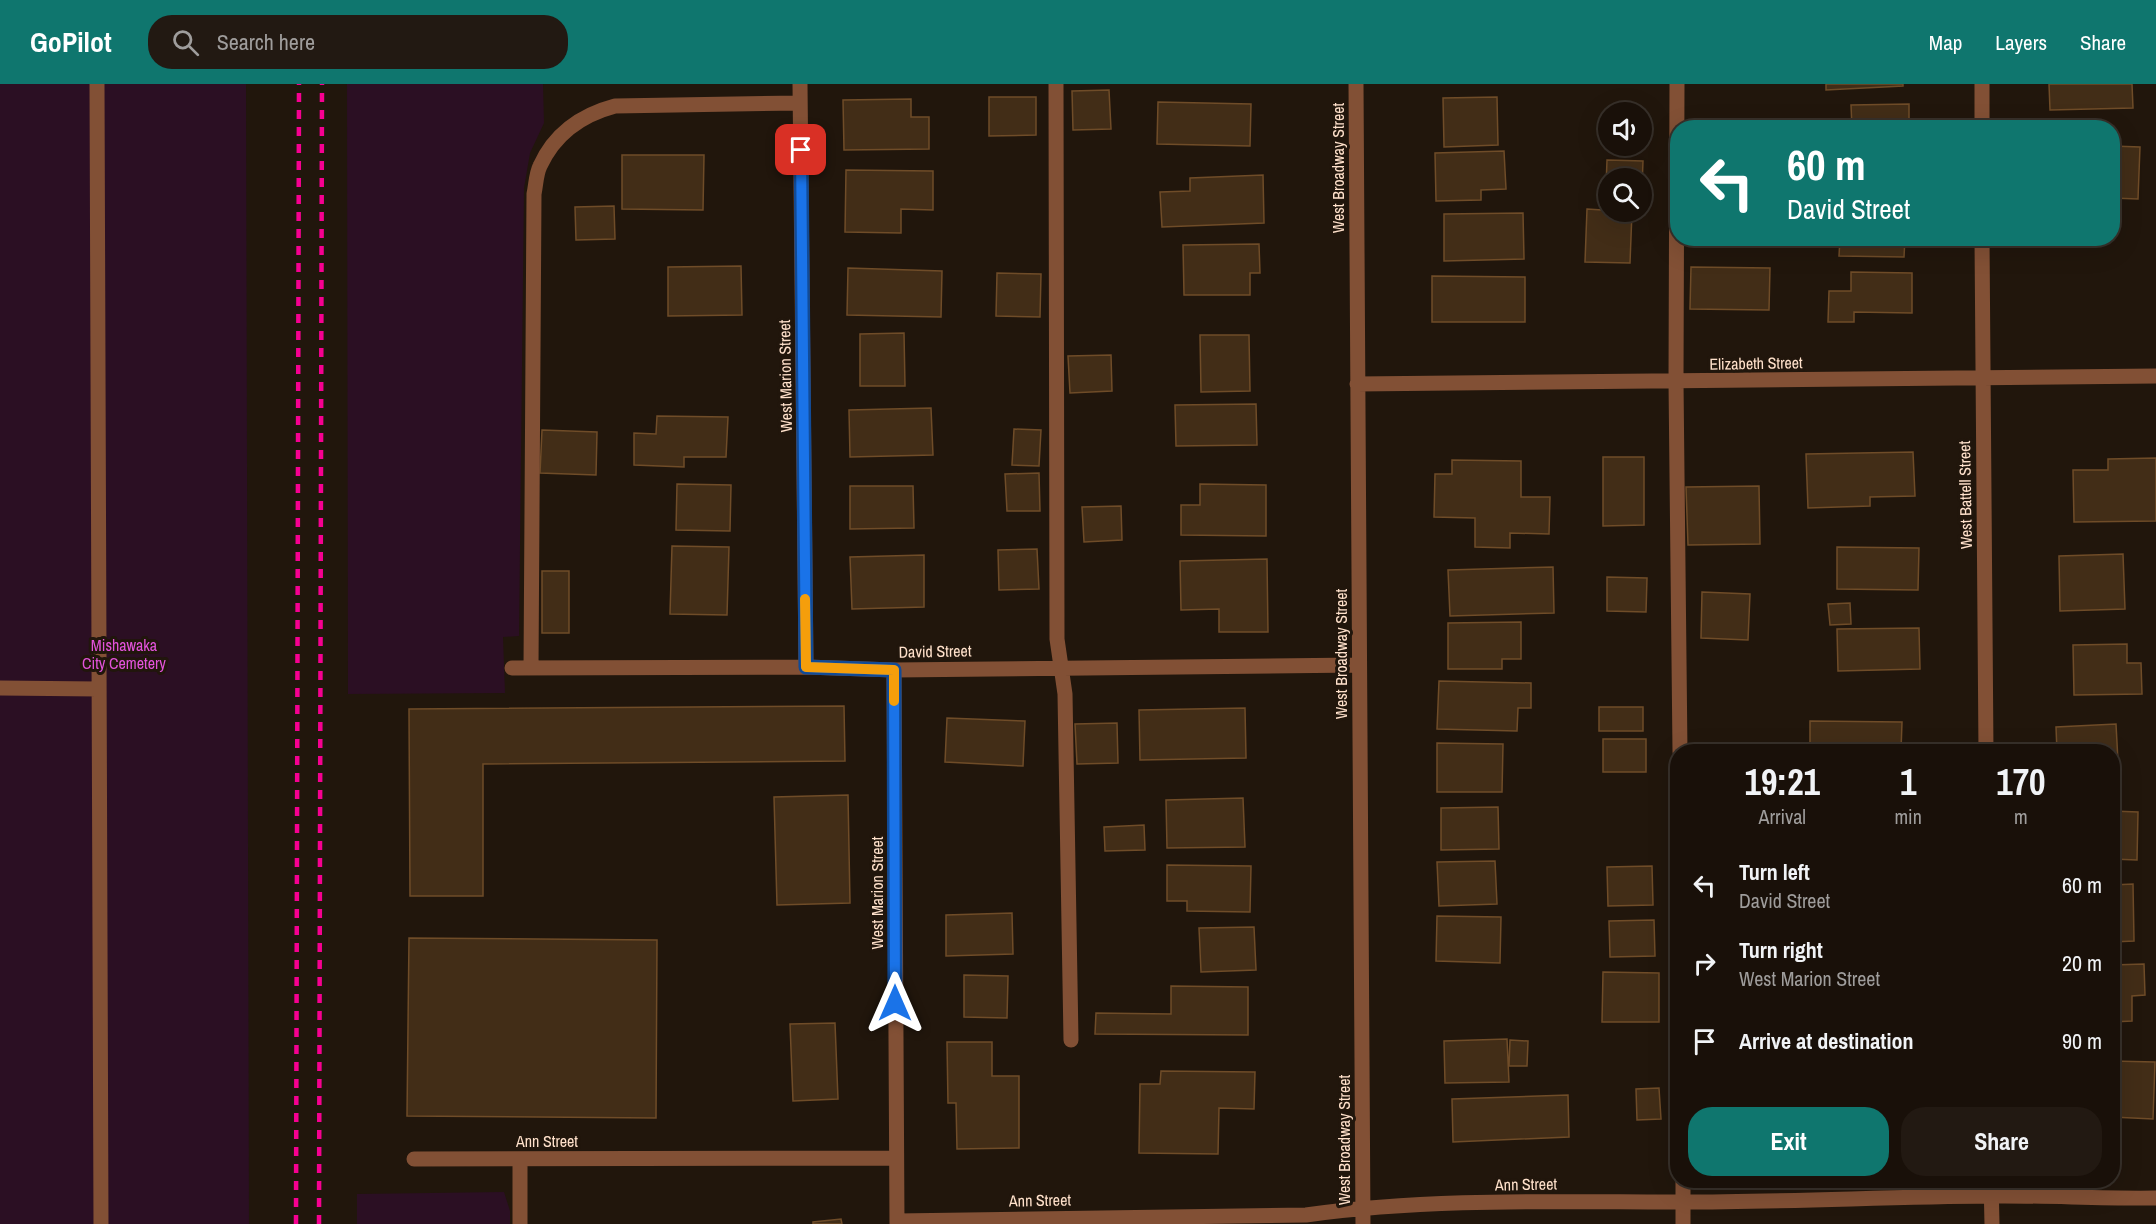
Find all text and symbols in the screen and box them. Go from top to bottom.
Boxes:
search box [148,15,568,69]
text: GoPilot [30,23,112,61]
icon: search [169,26,202,59]
text: Search here [217,27,315,57]
text: Map [1929,28,1962,57]
text: Layers [1995,28,2047,57]
text: Share [2080,28,2126,57]
street label: West Broadway Street [1327,102,1349,233]
map controls [1598,102,1652,222]
button: sound [1598,102,1652,156]
pin [775,124,826,175]
icon: arrive [784,133,817,166]
text: 60 m [1787,137,1866,193]
icon: left [1688,144,1766,222]
button: search [1598,168,1652,222]
text: David Street [1787,191,1910,227]
street label: West Marion Street [773,319,797,433]
street label: Elizabeth Street [1709,351,1803,375]
street label: West Battell Street [1953,440,1977,549]
street label: West Broadway Street [1330,588,1352,719]
park label: Mishawaka City Cemetery [82,634,166,674]
street label: David Street [898,639,972,663]
text: 19:21 [1744,758,1820,806]
text: 1 [1900,758,1916,806]
text: 170 [1996,758,2046,806]
text: Arrival [1759,803,1806,830]
text: min [1894,803,1922,830]
text: m [2014,803,2028,830]
street label: West Marion Street [866,836,888,949]
text: Turn left [1739,857,1810,887]
icon: left [1688,869,1721,902]
text: 60 m [2062,870,2102,900]
text: David Street [1739,887,1830,914]
text: Turn right [1739,935,1823,965]
icon: right [1688,947,1721,980]
text: 20 m [2062,948,2102,978]
text: West Marion Street [1739,965,1880,992]
position arrow [863,971,927,1035]
icon: arrive [1688,1025,1721,1058]
text: Arrive at destination [1739,1026,1913,1056]
text: 90 m [2062,1026,2102,1056]
street label: West Broadway Street [1333,1074,1355,1205]
button: Exit [1688,1107,1889,1176]
button: Share [1901,1107,2102,1176]
street label: Ann Street [515,1130,578,1152]
street label: Ann Street [1494,1172,1558,1196]
street label: Ann Street [1008,1188,1072,1212]

